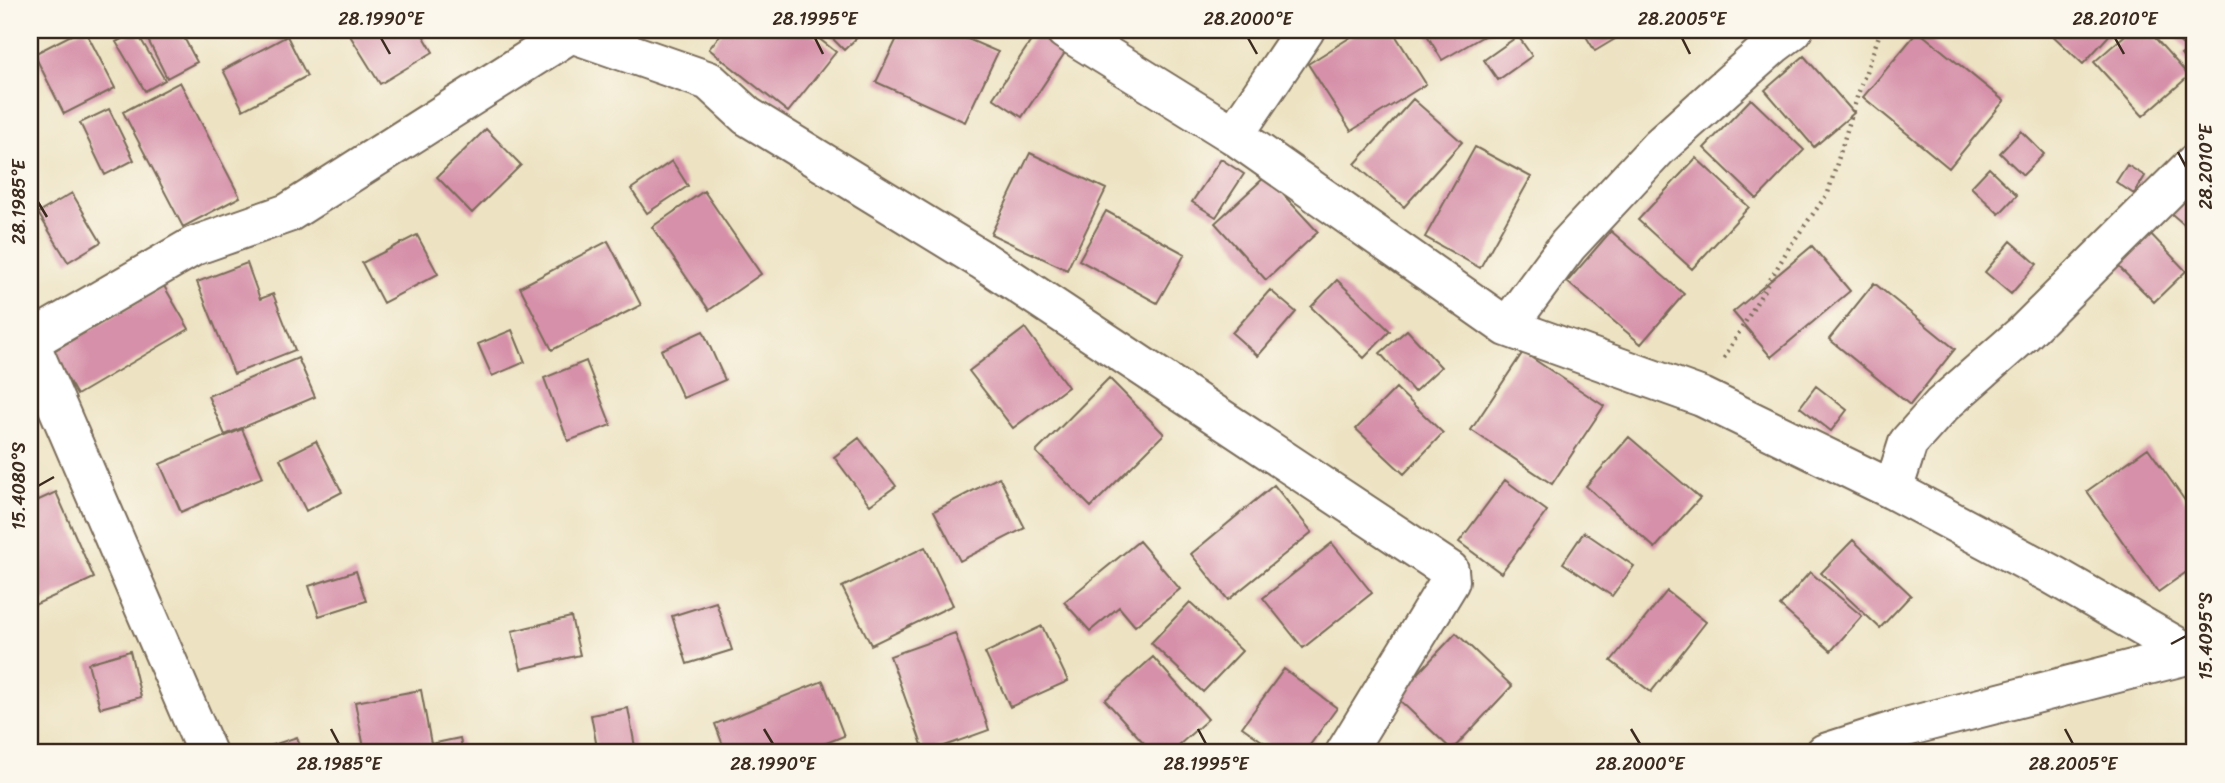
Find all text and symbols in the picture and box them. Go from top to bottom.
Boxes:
text: 28.1990°E [338,3,425,35]
text: 28.1995°E [772,3,859,35]
text: 28.2000°E [1204,3,1293,35]
text: 28.2005°E [1638,3,1727,35]
text: 28.2010°E [2072,3,2159,35]
text: 28.2010°E [2190,123,2222,210]
text: 28.1985°E [3,158,35,245]
text: 15.4080°S [3,442,35,530]
text: 15.4095°S [2190,592,2222,680]
text: 28.1985°E [297,748,383,780]
text: 28.1990°E [730,748,817,780]
text: 28.1995°E [1163,748,1250,780]
text: 28.2000°E [1596,748,1685,780]
text: 28.2005°E [2029,748,2118,780]

